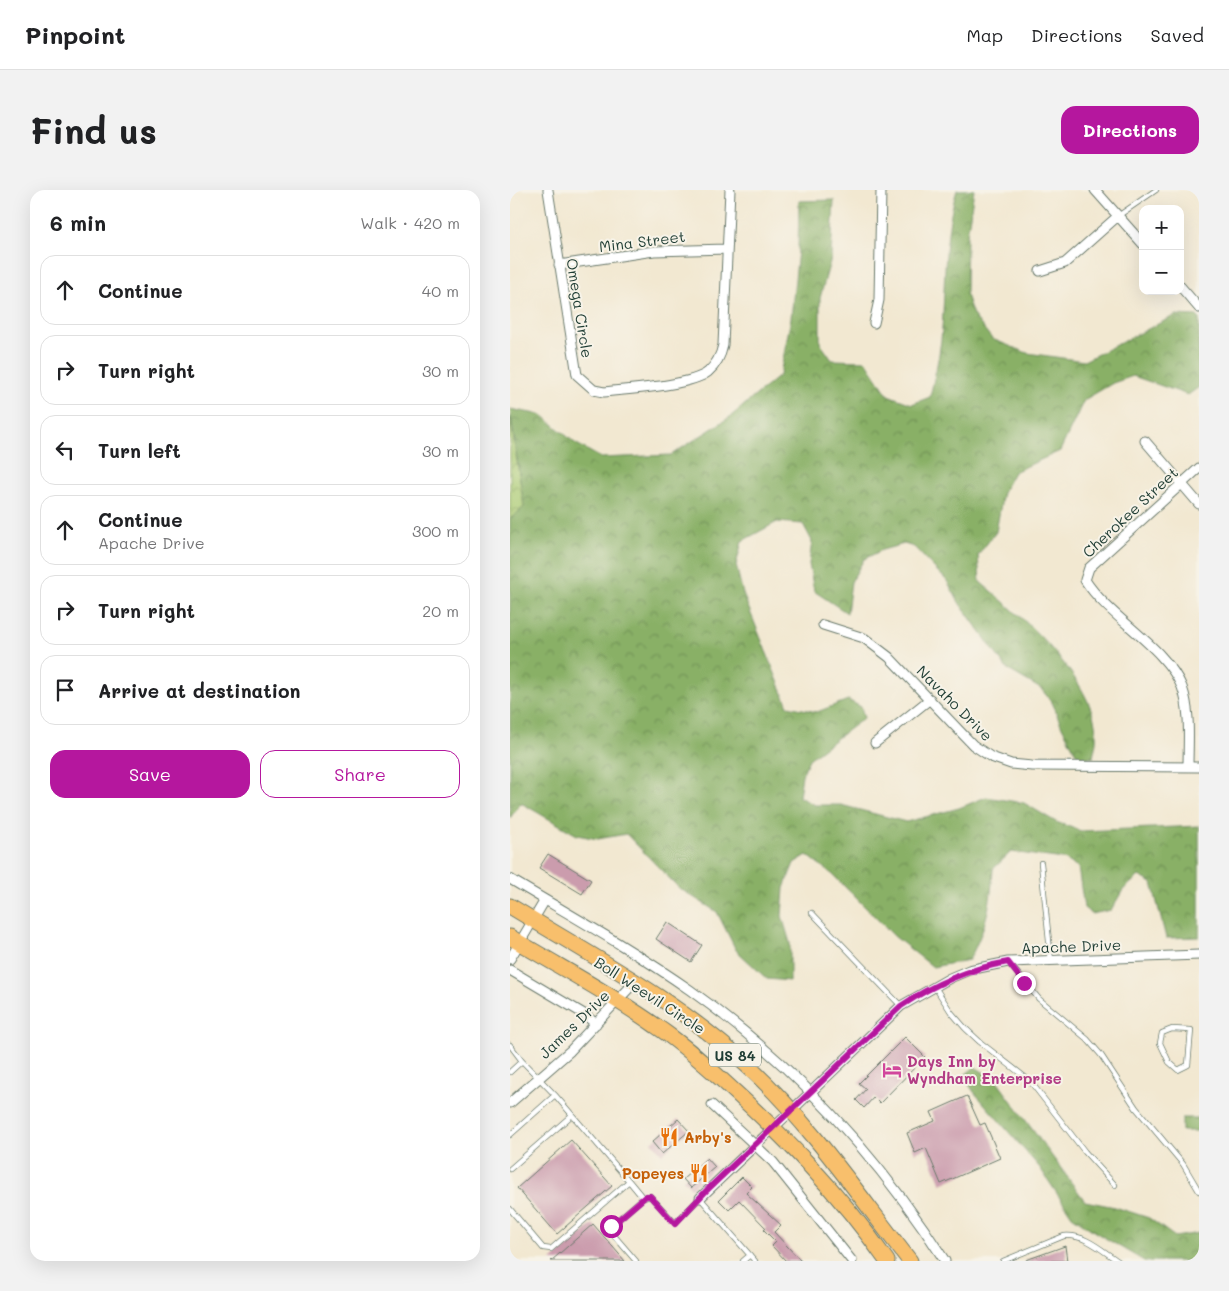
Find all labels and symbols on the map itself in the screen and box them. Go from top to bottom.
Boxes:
street label: Mina Street [598,226,686,256]
street label: Omega Circle [562,257,598,359]
street label: Cherokee Street [1078,462,1182,562]
street label: Navaho Drive [913,661,997,745]
street label: Apache Drive [1021,934,1121,958]
street label: Boll Weevil Circle [591,952,709,1038]
route end [1013,972,1036,995]
street label: James Drive [534,985,614,1063]
road number: US 84 [709,1044,761,1066]
place label: Days Inn by Wyndham Enterprise [907,1051,1062,1088]
hotel icon: Days Inn by Wyndham Enterprise [881,1059,903,1081]
restaurant icon: Arby's [658,1126,680,1148]
place label: Arby's [684,1127,732,1147]
restaurant icon: Popeyes [688,1162,710,1184]
place label: Popeyes [622,1163,684,1183]
route start [600,1215,623,1238]

